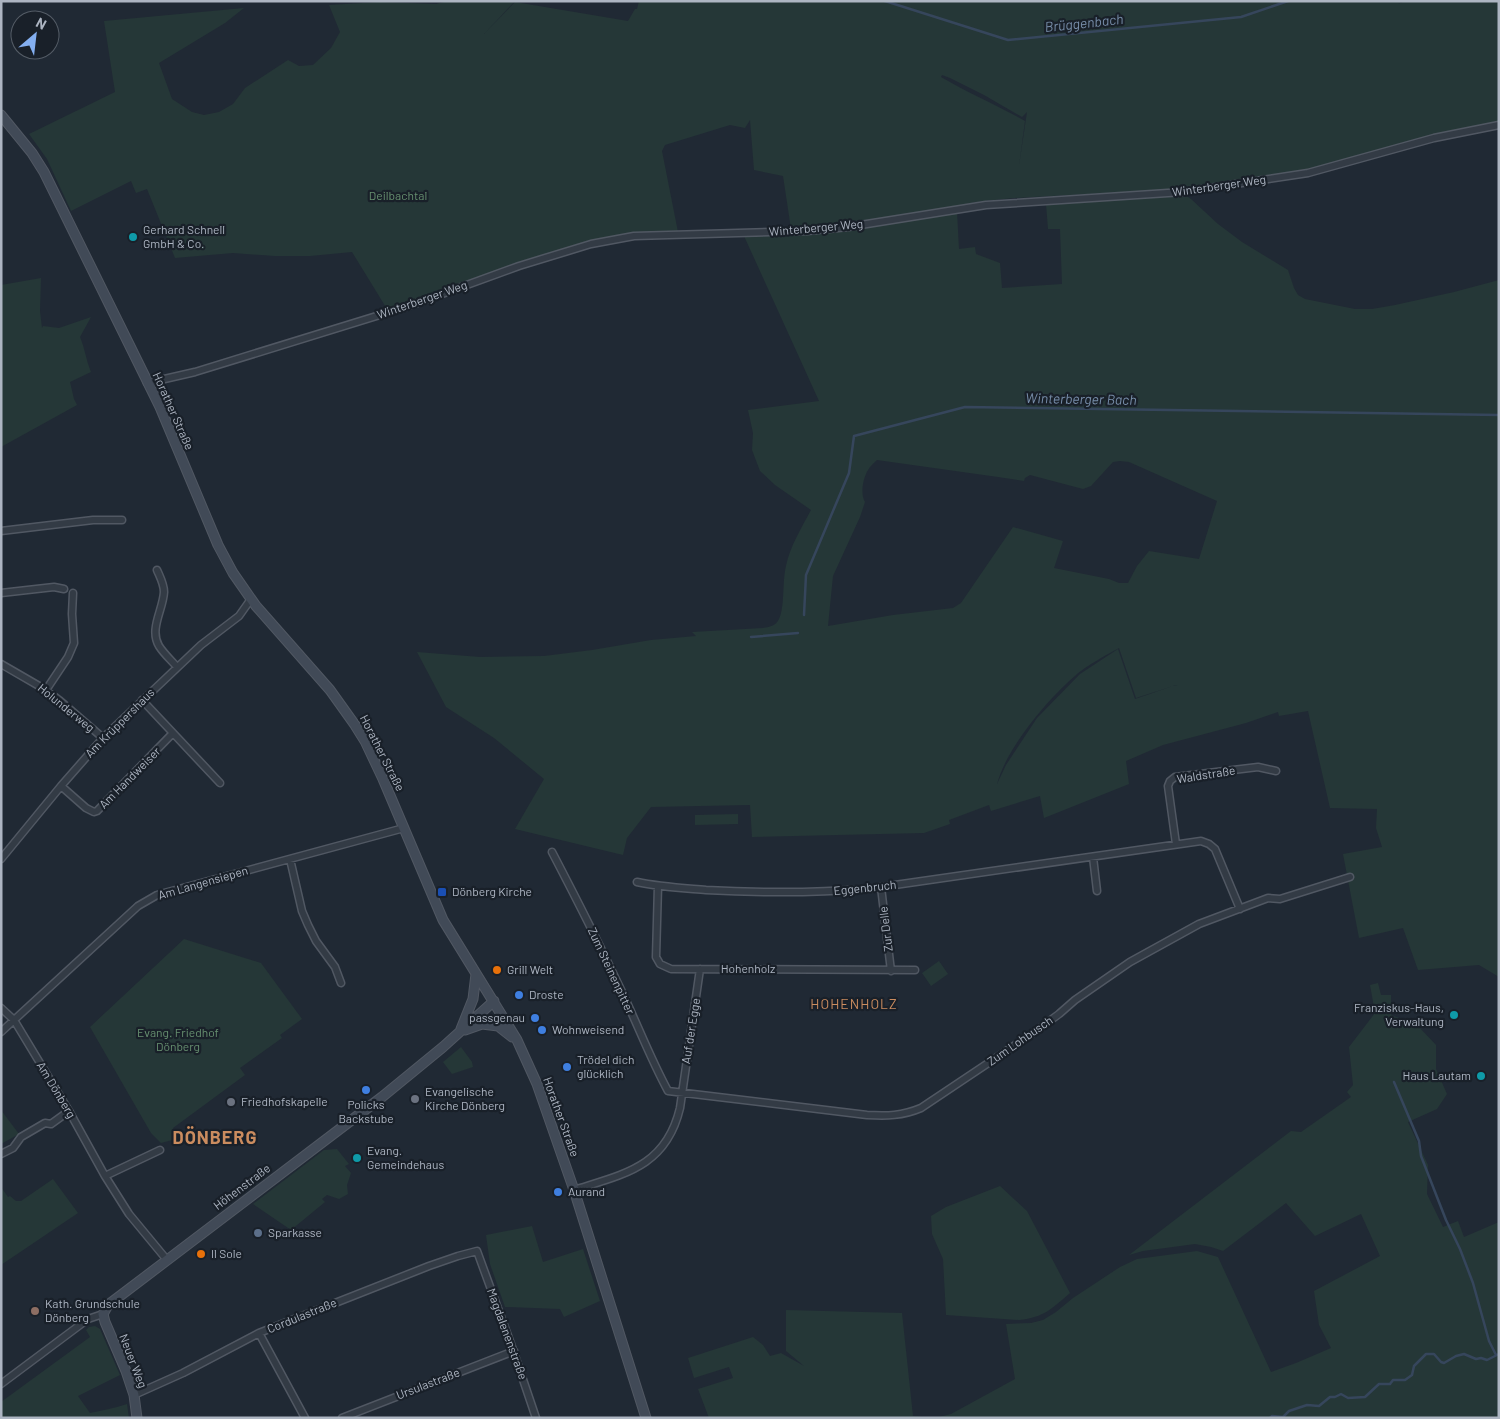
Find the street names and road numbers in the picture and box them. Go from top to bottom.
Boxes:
street label: Winterberger Weg [1171,172,1267,199]
street label: Winterberger Weg [768,216,864,238]
street label: Winterberger Weg [375,277,469,321]
street label: Horather Straße [151,370,197,452]
street label: Holunderweg [35,680,98,734]
street label: Am Krüppershaus [82,685,157,760]
street label: Horather Straße [358,712,408,793]
street label: Am Handweiser [96,743,163,811]
street label: Waldstraße [1176,762,1236,786]
street label: Am Langensiepen [156,862,249,902]
street label: Eggenbruch [833,877,897,897]
street label: Zur Delle [875,906,895,953]
street label: Zum Steinenpitter [586,925,638,1017]
street label: Hohenholz [721,961,775,975]
street label: Auf der Egge [678,997,702,1065]
street label: Zum Lohbusch [984,1012,1055,1068]
street label: Am Dönberg [35,1059,79,1120]
street label: Horather Straße [541,1075,583,1158]
street label: Höhenstraße [210,1160,272,1212]
street label: Magdalenenstraße [485,1286,531,1381]
street label: Cordulastraße [265,1295,338,1335]
street label: Neuer Weg [117,1332,151,1390]
street label: Ursulastraße [394,1365,461,1402]

